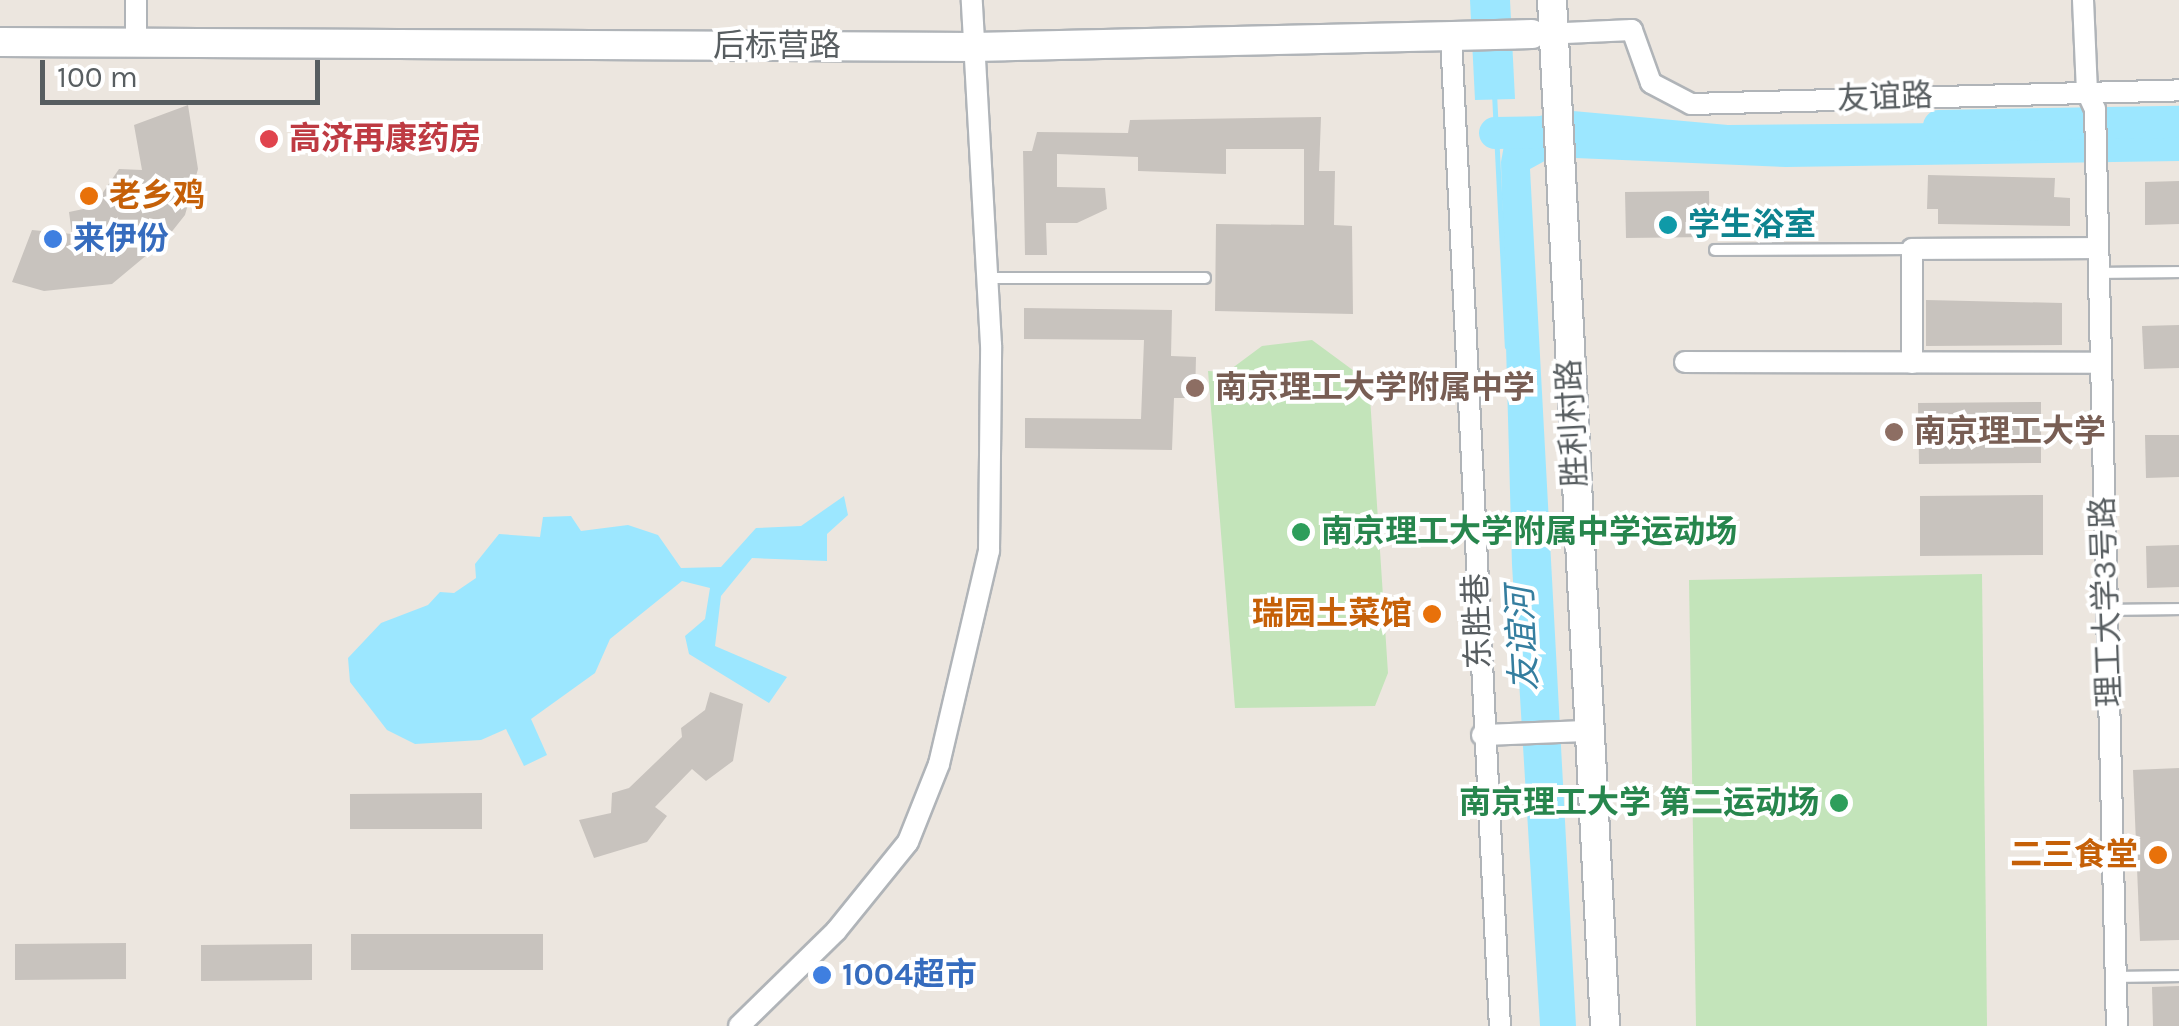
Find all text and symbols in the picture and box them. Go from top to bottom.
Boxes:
street label: 后标营路 [713,27,841,65]
scale bar [45,40,325,102]
text: 100 m [57,59,138,95]
street label: 友谊路 [1836,77,1934,119]
place label: 高济再康药房 [289,120,481,158]
marker: 高济再康药房 [258,128,280,150]
place label: 老乡鸡 [109,177,205,215]
marker: 老乡鸡 [78,185,100,207]
place label: 学生浴室 [1688,206,1816,244]
marker: 学生浴室 [1657,214,1679,236]
place label: 来伊份 [73,220,169,258]
marker: 来伊份 [42,228,64,250]
street label: 胜利村路 [1550,358,1596,488]
place label: 南京理工大学附属中学 [1215,369,1535,407]
marker: 南京理工大学附属中学 [1184,377,1206,399]
place label: 南京理工大学 [1914,413,2106,451]
marker: 南京理工大学 [1883,421,1905,443]
street label: 理工大学3号路 [2084,496,2130,708]
place label: 南京理工大学附属中学运动场 [1321,513,1737,551]
marker: 南京理工大学附属中学运动场 [1290,521,1312,543]
street label: 东胜巷 [1457,572,1499,670]
water label: 友谊河 [1499,585,1547,693]
place label: 瑞园土菜馆 [1252,595,1412,633]
marker: 瑞园土菜馆 [1421,603,1443,625]
place label: 南京理工大学 第二运动场 [1459,784,1819,822]
marker: 南京理工大学 第二运动场 [1828,792,1850,814]
place label: 二三食堂 [2010,836,2138,874]
marker: 二三食堂 [2147,844,2169,866]
place label: 1004超市 [842,956,977,994]
marker: 1004超市 [811,964,833,986]

